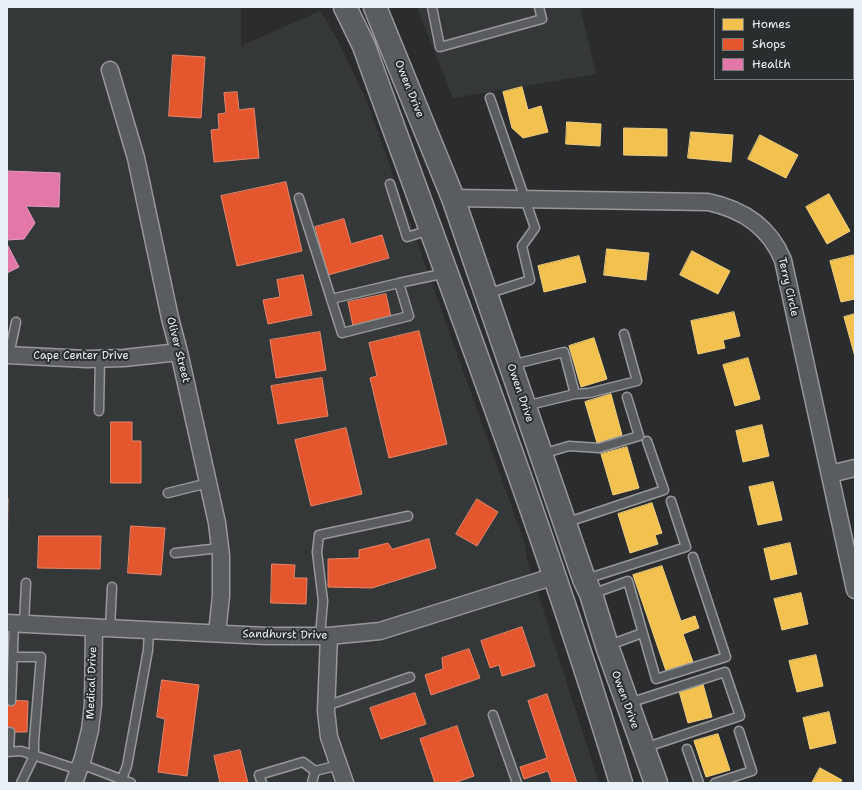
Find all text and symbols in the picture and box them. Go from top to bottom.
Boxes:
legend [714,8,854,80]
text: Homes [752,16,791,32]
text: Shops [752,36,786,52]
text: Health [752,56,791,72]
street label: Owen Drive [391,58,427,120]
street label: Terry Circle [775,256,801,318]
street label: Oliver Street [163,316,193,384]
street label: Cape Center Drive [33,349,129,363]
street label: Owen Drive [504,362,536,424]
street label: Sandhurst Drive [242,628,328,642]
street label: Medical Drive [84,646,100,720]
street label: Owen Drive [608,669,642,731]

